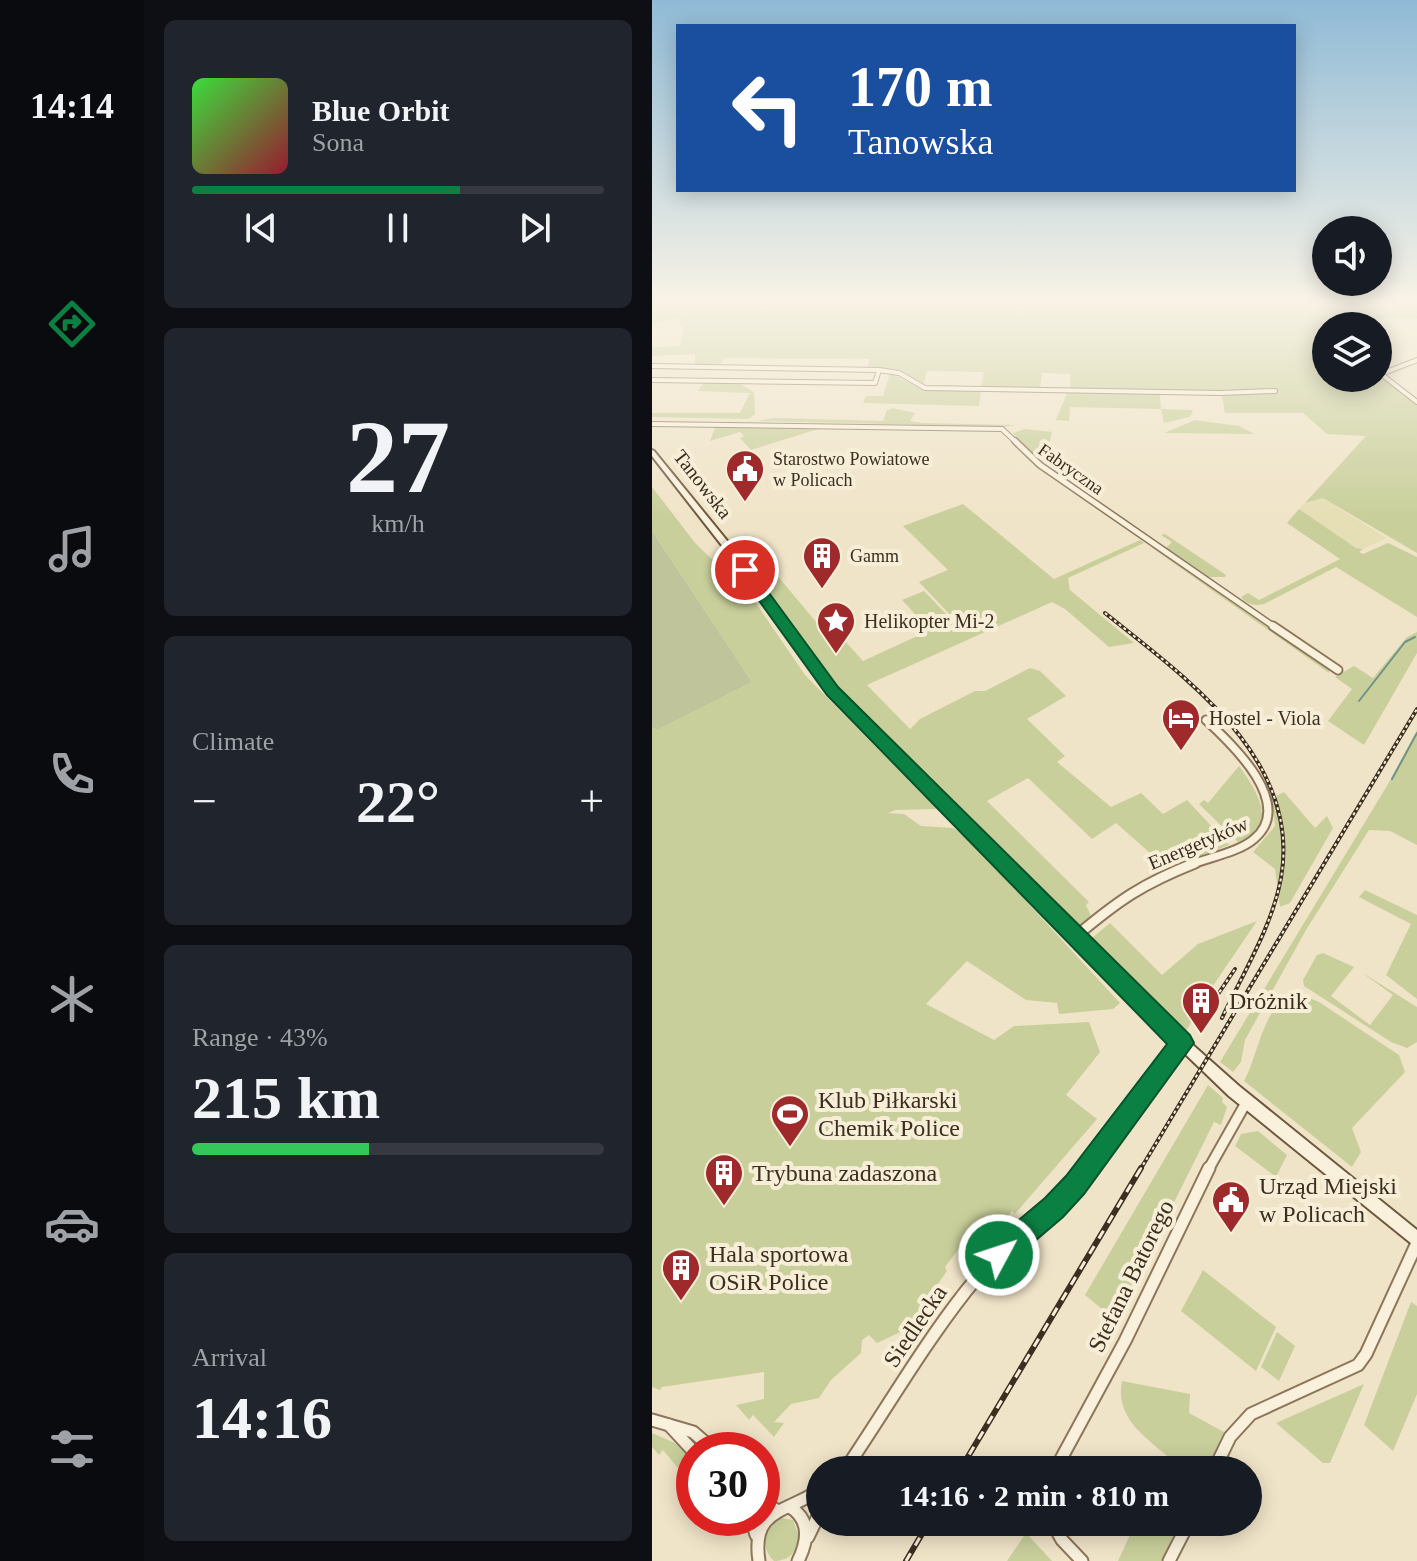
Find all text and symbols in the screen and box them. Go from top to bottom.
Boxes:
icon: left [716,56,820,160]
text: 170 m [848,56,993,118]
text: 14:14 [30,86,114,126]
text: Blue Orbit [312,94,450,127]
text: Tanowska [848,122,993,162]
text: Sona [312,128,364,157]
icon: previous [239,206,283,250]
icon: pause [376,206,420,250]
icon: next [513,206,557,250]
map controls [1312,216,1392,392]
button: sound [1312,216,1392,296]
icon: directions [44,296,100,352]
button: layers [1312,312,1392,392]
text: 27 [346,399,450,514]
street label: Fabryczna [1035,439,1107,499]
street label: Tanowska [669,445,737,523]
public building icon: Starostwo Powiatowe w Policach [724,448,766,503]
place label: Starostwo Powiatowe w Policach [773,449,930,490]
text: km/h [371,509,425,538]
icon: music [44,521,100,577]
building icon: Gamm [801,535,843,590]
pin [711,536,779,604]
place label: Gamm [850,546,899,566]
icon: arrive [723,548,767,592]
place icon: Helikopter Mi-2 [815,600,857,655]
place label: Helikopter Mi-2 [864,610,995,633]
hotel icon: Hostel - Viola [1160,697,1202,752]
place label: Hostel - Viola [1209,707,1321,729]
text: Climate [192,727,274,756]
icon: phone [44,746,100,802]
text: 22° [356,769,440,835]
text: − [192,777,217,826]
text: + [579,777,604,826]
street label: Energetyków [1145,812,1252,875]
icon: climate [44,971,100,1027]
building icon: Dróżnik [1180,980,1222,1035]
place label: Dróżnik [1229,988,1308,1014]
text: Range · 43% [192,1023,328,1052]
text: 215 km [192,1065,380,1131]
place label: Klub Piłkarski Chemik Police [818,1087,960,1141]
sports icon: Klub Piłkarski Chemik Police [769,1093,811,1148]
building icon: Trybuna zadaszona [703,1152,745,1207]
place label: Trybuna zadaszona [752,1160,937,1186]
place label: Urząd Miejski w Policach [1259,1173,1397,1227]
public building icon: Urząd Miejski w Policach [1210,1179,1252,1234]
icon: car [44,1196,100,1252]
street label: Stefana Batorego [1083,1196,1179,1356]
position arrow [957,1213,1041,1297]
place label: Hala sportowa OSiR Police [709,1241,849,1295]
building icon: Hala sportowa OSiR Police [660,1247,702,1302]
street label: Siedlecka [878,1280,952,1372]
text: Arrival [192,1343,267,1372]
text: 14:16 [192,1385,332,1451]
icon: filters [44,1421,100,1477]
speed limit sign: 30 [676,1432,780,1536]
text: 14:16 · 2 min · 810 m [899,1479,1169,1512]

